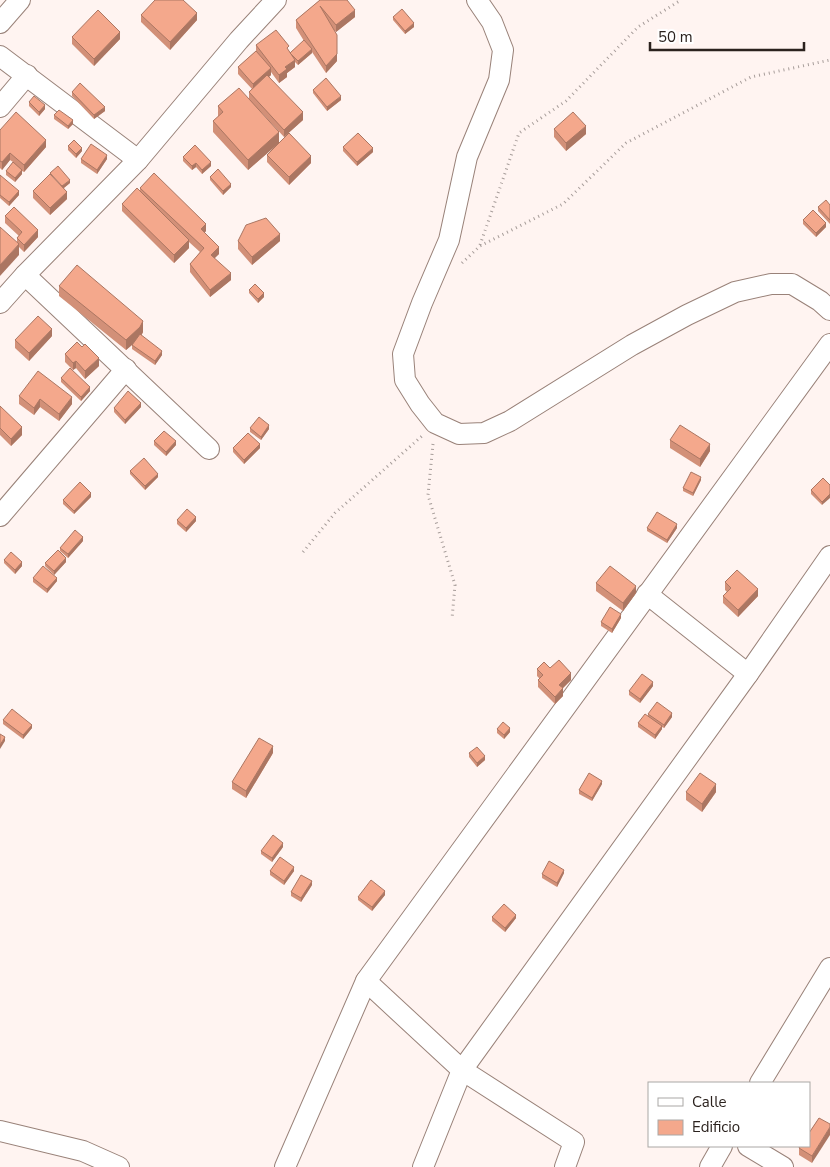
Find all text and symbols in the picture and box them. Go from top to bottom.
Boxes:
scale bar [650,20,804,52]
text: 50 m [658,27,693,47]
legend [648,1082,810,1147]
text: Calle [692,1092,727,1112]
text: Edificio [692,1117,740,1137]

